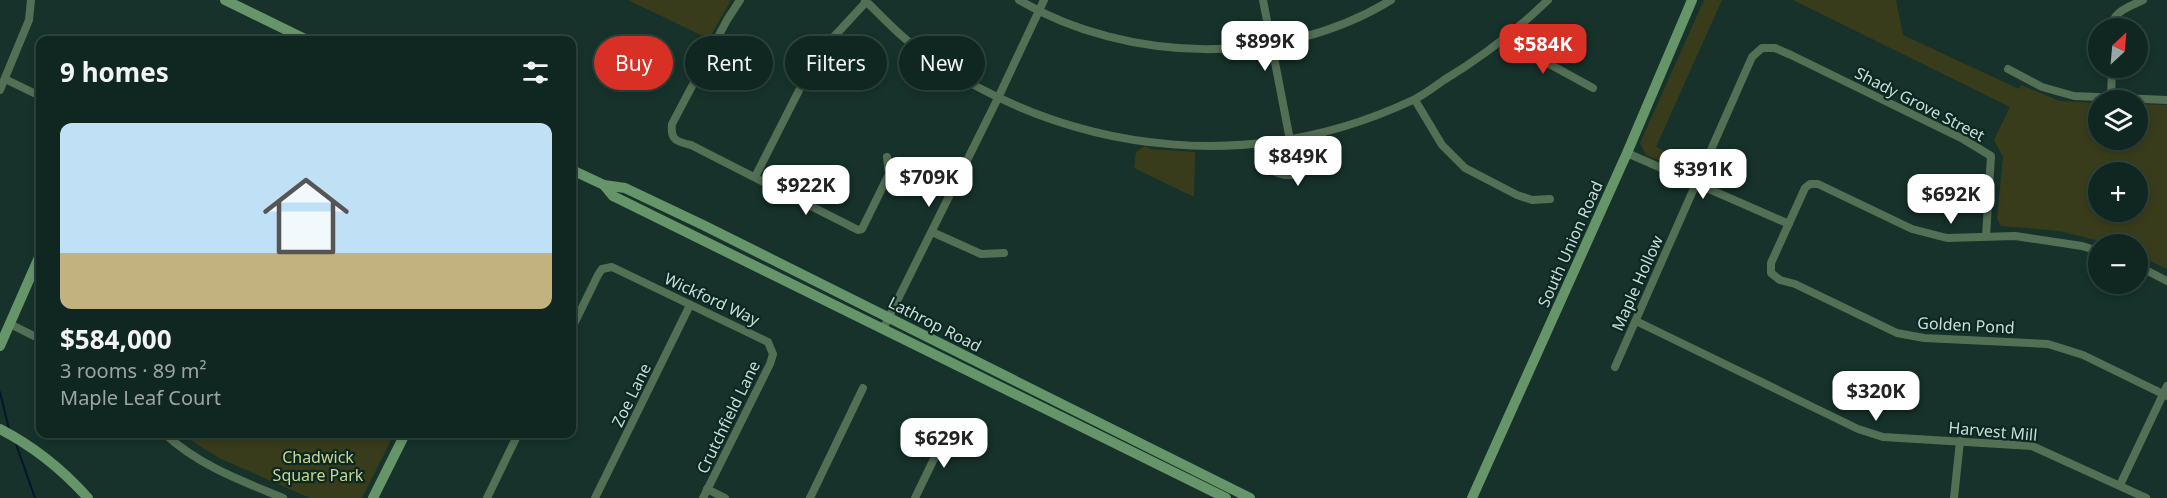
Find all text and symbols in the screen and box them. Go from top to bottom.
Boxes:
north arrow [2088,18,2148,78]
map controls [2088,18,2148,294]
pin: $899K [1223,21,1307,72]
pin: $584K [1501,24,1585,75]
text: $899K [1235,27,1295,54]
text: $584K [1513,30,1573,57]
chip: Buy [594,36,673,90]
chip: Rent [685,36,773,90]
chip: Filters [785,36,887,90]
chip: New [899,36,985,90]
text: 9 homes [60,54,169,90]
icon: filters [519,56,552,89]
street label: Shady Grove Street [1851,62,1989,146]
button: layers [2088,90,2148,150]
pin: $849K [1256,136,1340,187]
text: $849K [1268,142,1328,169]
pin: $391K [1661,149,1745,200]
text: $391K [1673,155,1733,182]
pin: $709K [887,157,971,208]
icon: home [252,162,360,270]
button: + [2088,162,2148,222]
text: $709K [899,163,959,190]
pin: $922K [764,165,848,216]
text: $922K [776,171,836,198]
pin: $692K [1909,174,1993,225]
street label: South Union Road [1532,177,1608,311]
text: $692K [1921,180,1981,207]
street label: Maple Hollow [1606,231,1668,334]
button: − [2088,234,2148,294]
street label: Wickford Way [661,267,764,331]
street label: Lathrop Road [885,291,985,357]
street label: Golden Pond [1917,311,2015,339]
text: $584,000 [60,321,172,357]
text: 3 rooms · 89 m² [60,357,207,384]
street label: Crutchfield Lane [691,357,765,477]
street label: Zoe Lane [606,359,656,431]
pin: $320K [1834,371,1918,422]
text: $320K [1846,377,1906,404]
text: Maple Leaf Court [60,384,221,411]
street label: Harvest Mill [1948,416,2038,446]
pin: $629K [902,418,986,469]
text: $629K [914,424,974,451]
park label: Chadwick Square Park [273,446,364,486]

